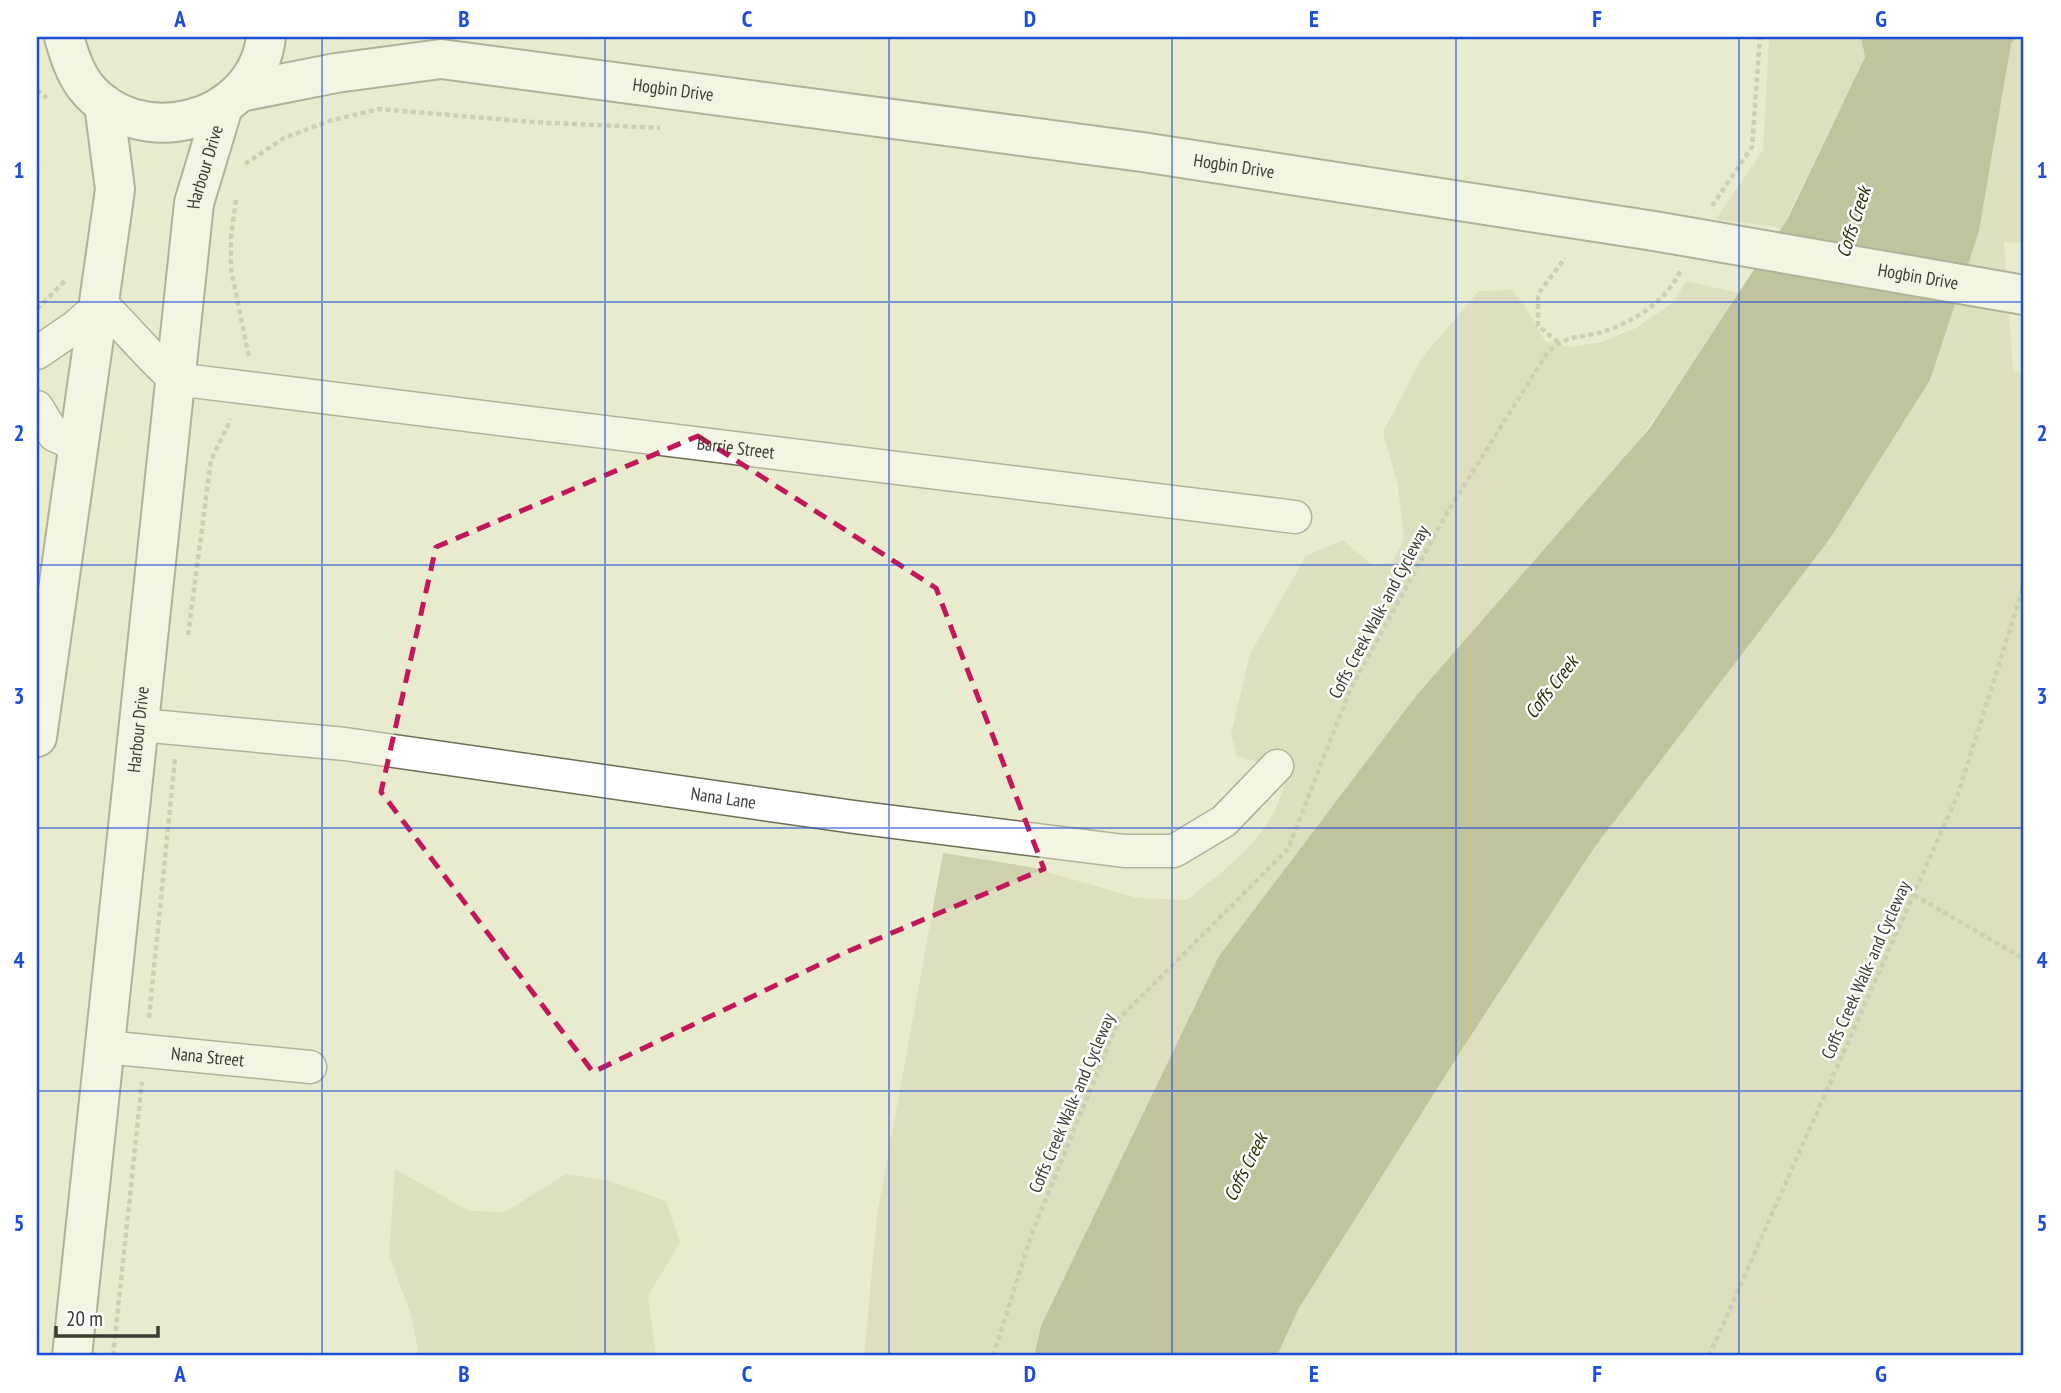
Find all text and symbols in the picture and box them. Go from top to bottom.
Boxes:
text: A [173,4,186,33]
text: B [458,4,470,33]
text: C [742,4,753,33]
text: D [1024,4,1036,33]
text: E [1309,4,1319,33]
text: F [1592,4,1602,33]
text: G [1875,4,1887,33]
street label: Hogbin Drive [631,73,715,106]
street label: Harbour Drive [181,122,228,210]
street label: Hogbin Drive [1192,148,1276,183]
text: 1 [14,155,25,184]
text: 1 [2037,155,2048,184]
water label: Coffs Creek [1830,181,1876,260]
street label: Hogbin Drive [1876,258,1960,294]
text: 2 [14,418,25,447]
text: 2 [2037,418,2048,447]
street label: Barrie Street [696,431,776,464]
street label: Coffs Creek Walk- and Cycleway [1323,521,1434,702]
water label: Coffs Creek [1519,649,1585,723]
text: 3 [14,681,25,710]
text: 3 [2037,681,2048,710]
street label: Harbour Drive [122,685,154,774]
street label: Nana Lane [689,782,757,814]
street label: Coffs Creek Walk- and Cycleway [1816,877,1915,1063]
text: 4 [14,945,25,974]
text: 4 [2037,945,2048,974]
street label: Coffs Creek Walk- and Cycleway [1023,1009,1120,1196]
street label: Nana Street [170,1042,245,1072]
water label: Coffs Creek [1218,1127,1273,1205]
text: 5 [14,1208,25,1237]
text: 5 [2037,1208,2048,1237]
scale bar [56,1295,158,1339]
text: 20 m [66,1305,103,1332]
text: A [173,1359,186,1388]
text: B [458,1359,470,1388]
text: C [742,1359,753,1388]
text: D [1024,1359,1036,1388]
text: E [1309,1359,1319,1388]
text: F [1592,1359,1602,1388]
text: G [1875,1359,1887,1388]

